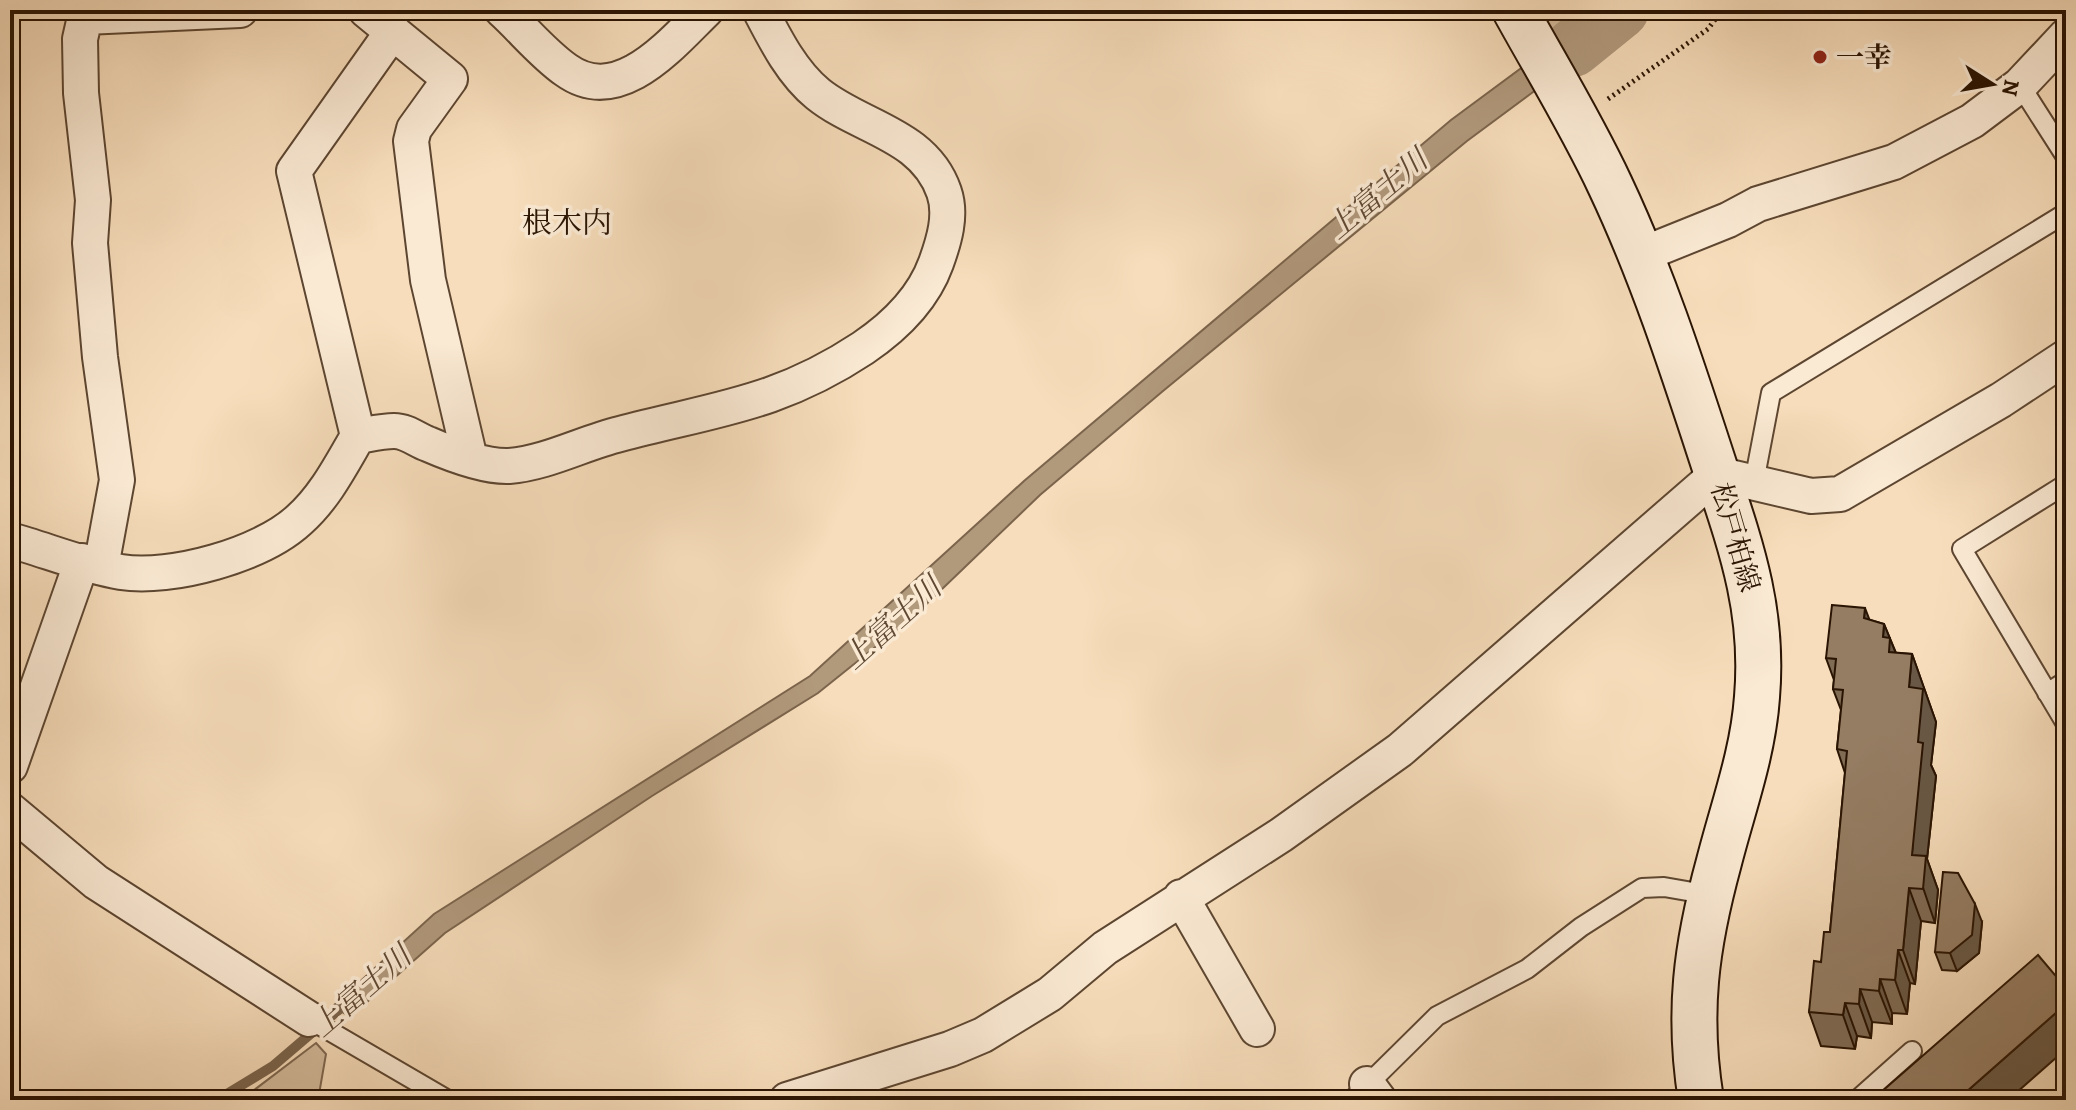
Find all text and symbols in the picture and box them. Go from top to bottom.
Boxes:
place label: 一幸 [1836,39,1892,77]
north arrow [1952,44,2032,124]
marker: 一幸 [1811,48,1829,66]
text: N [1994,77,2027,98]
water label: 上富士川 [1318,138,1438,248]
district label: 根木内 [522,203,612,243]
street label: 松戸柏線 [1701,478,1769,596]
water label: 上富士川 [834,566,952,678]
water label: 上富士川 [303,935,422,1045]

